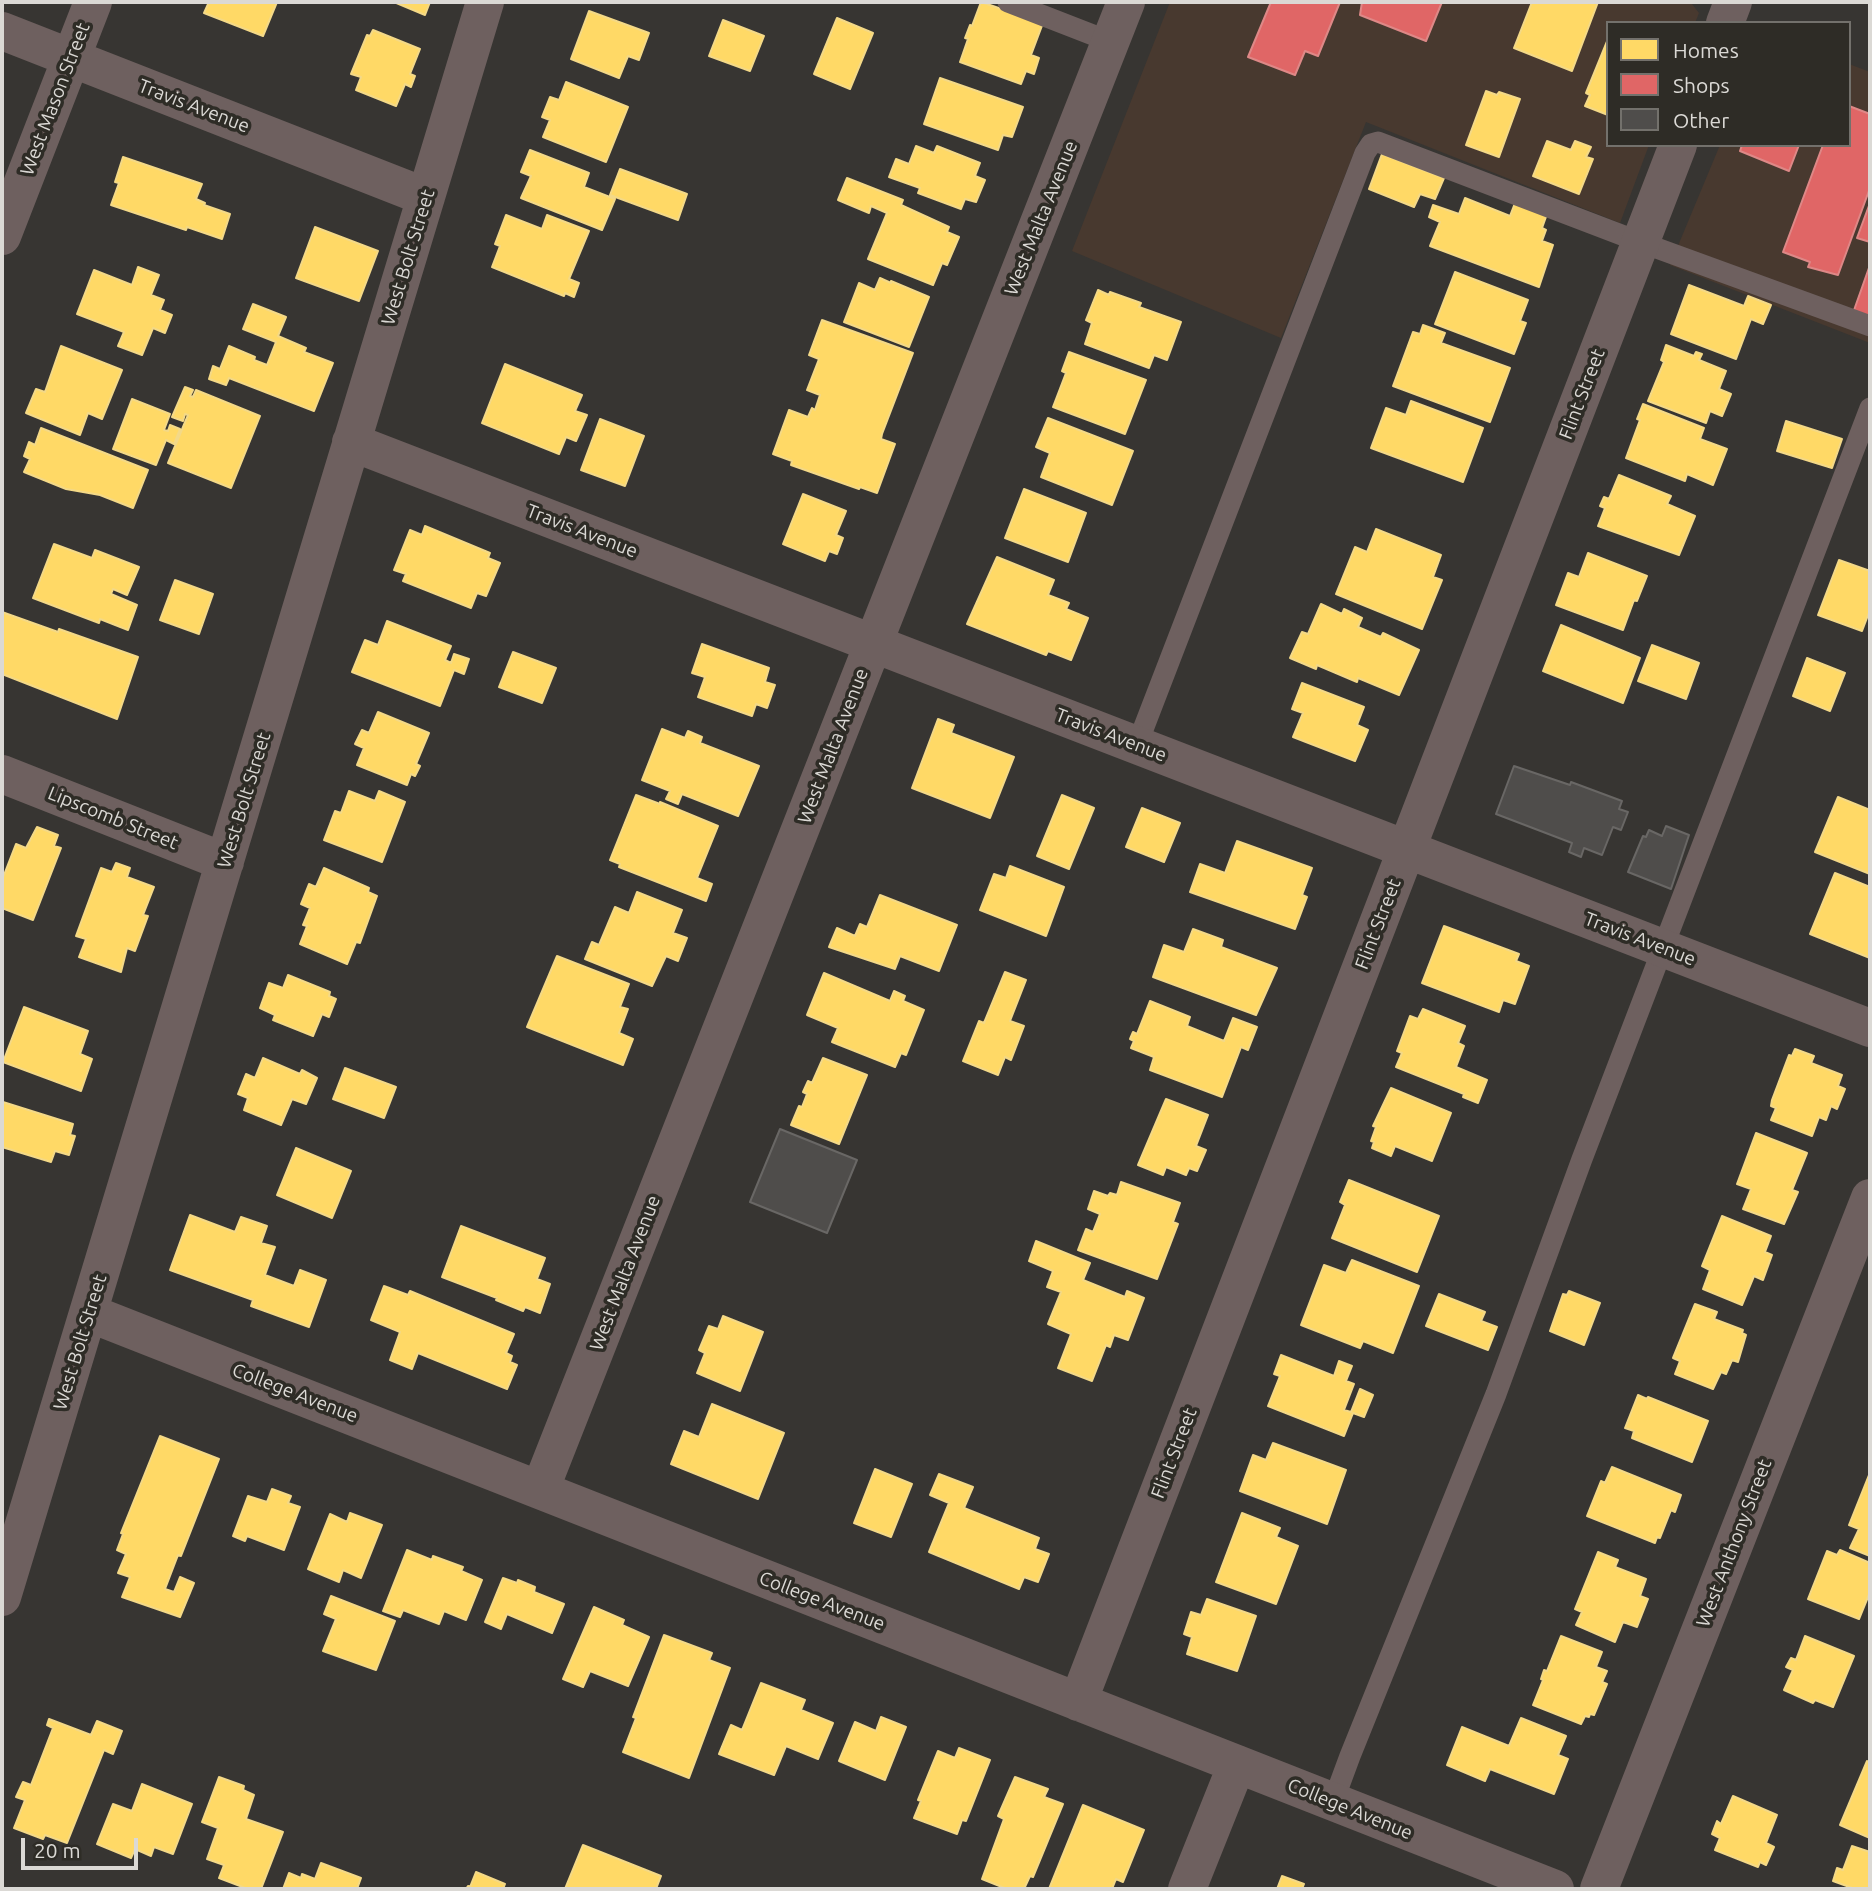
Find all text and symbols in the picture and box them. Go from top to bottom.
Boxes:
street label: West Mason Street [15,19,95,179]
legend [1606,21,1851,147]
text: Homes [1673,38,1739,62]
text: Shops [1673,73,1730,97]
street label: Travis Avenue [135,74,253,138]
text: Other [1673,108,1729,132]
street label: West Malta Avenue [1000,137,1082,299]
street label: West Bolt Street [377,186,439,328]
street label: Flint Street [1554,345,1610,443]
street label: Travis Avenue [523,499,641,563]
street label: West Malta Avenue [793,665,873,827]
street label: Travis Avenue [1052,703,1170,767]
street label: West Bolt Street [213,729,275,871]
street label: Lipscomb Street [45,781,181,855]
street label: Flint Street [1350,875,1406,973]
street label: Travis Avenue [1581,907,1699,971]
street label: West Malta Avenue [585,1192,665,1354]
street label: West Bolt Street [49,1271,111,1413]
street label: College Avenue [229,1359,361,1427]
street label: Flint Street [1146,1404,1202,1502]
street label: West Anthony Street [1692,1456,1776,1630]
street label: College Avenue [756,1567,888,1635]
street label: College Avenue [1284,1774,1416,1844]
scale bar [24,1825,142,1869]
text: 20 m [34,1838,81,1862]

